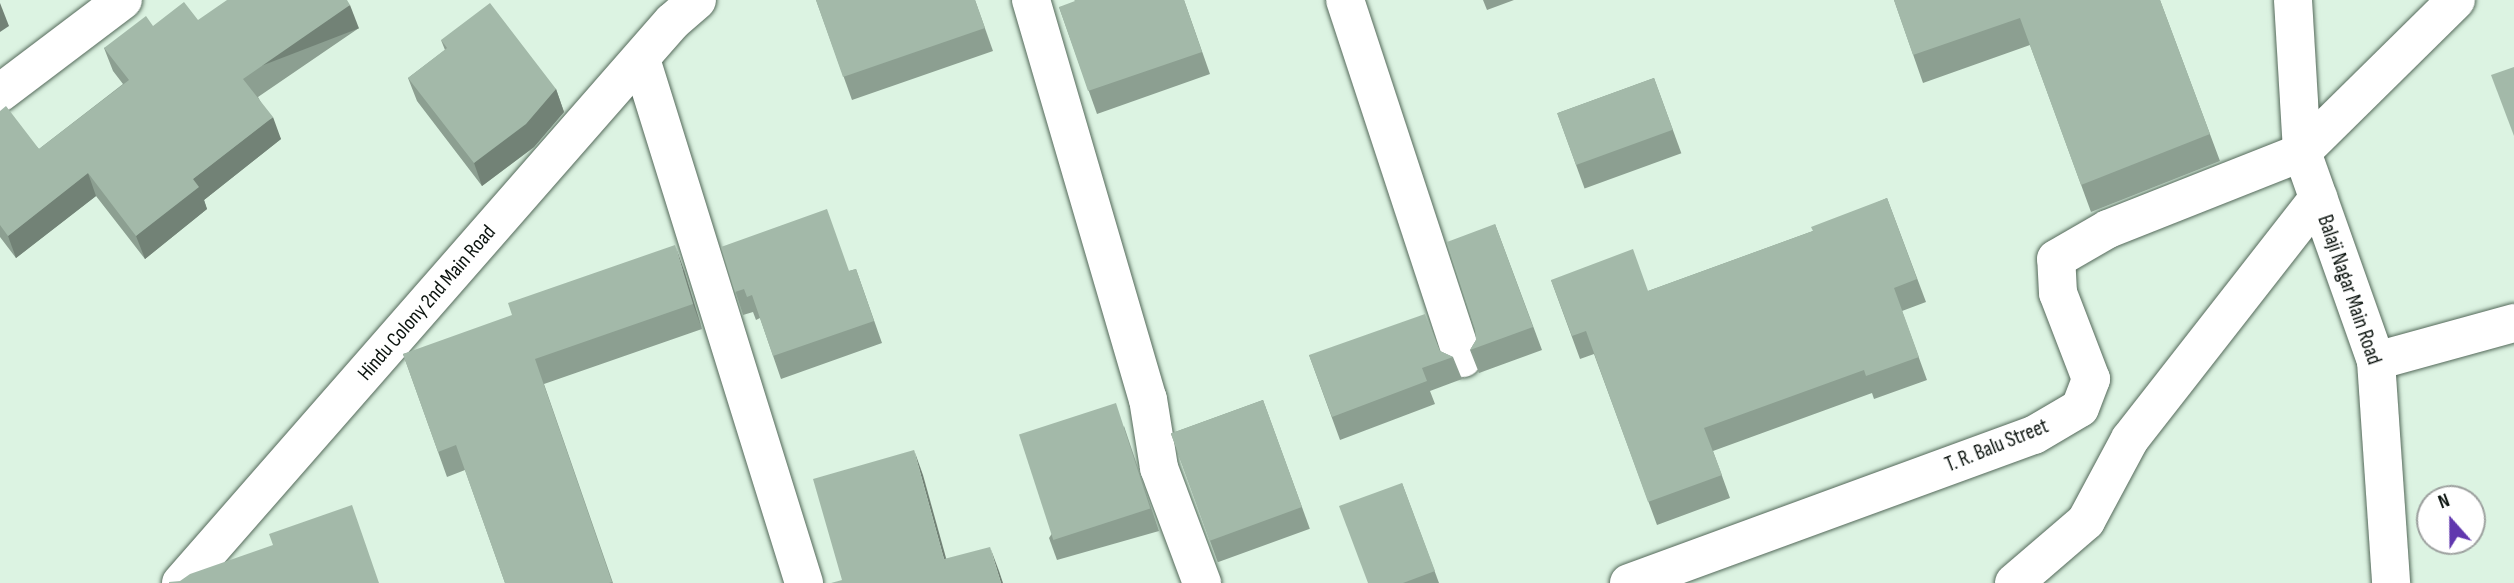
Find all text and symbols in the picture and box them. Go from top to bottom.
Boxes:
street label: Balaji Nagar Main Road [2312,212,2386,368]
street label: Hindu Colony 2nd Main Road [353,220,501,386]
street label: T. R. Balu Street [1942,414,2052,478]
north arrow [2416,485,2486,555]
text: N [2435,489,2453,514]

